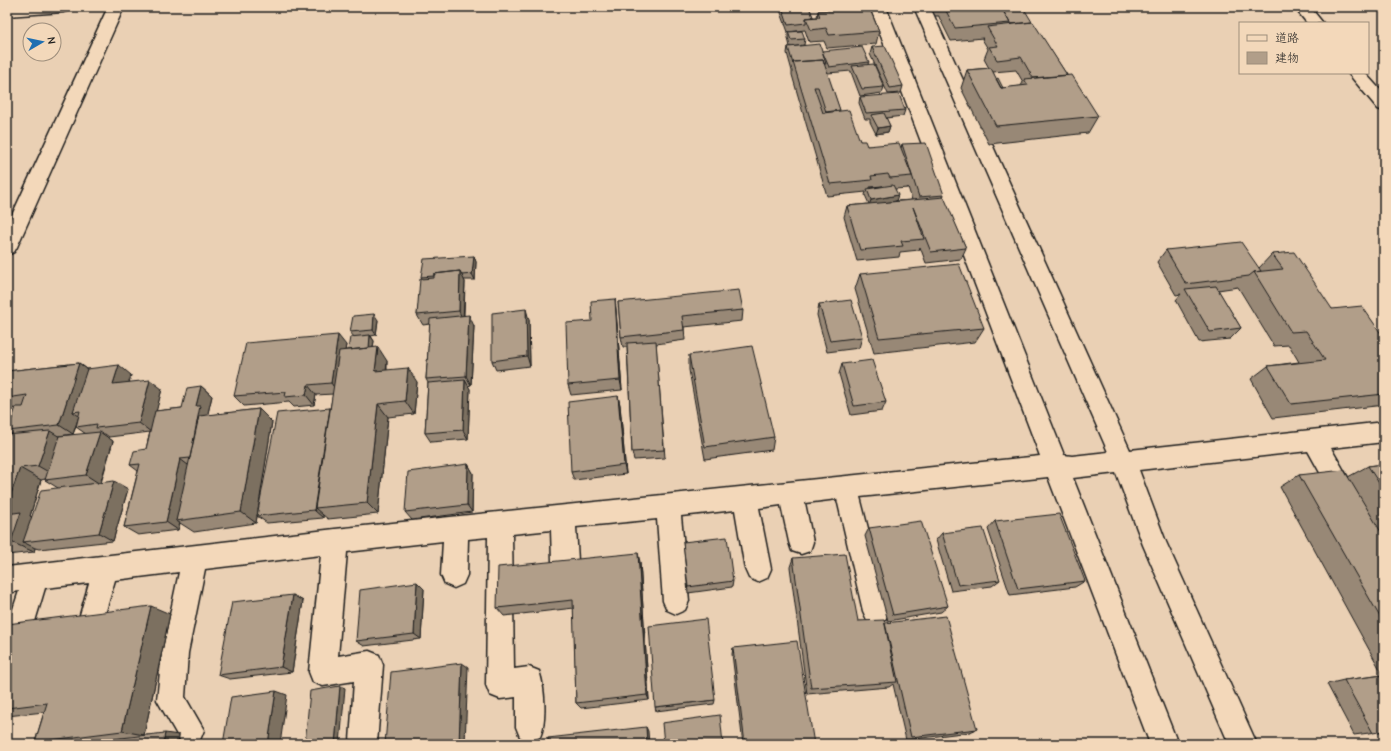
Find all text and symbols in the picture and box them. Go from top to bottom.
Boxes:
north arrow [22,22,62,62]
legend [1239,22,1369,74]
text: 道路 [1275,31,1299,45]
text: N [44,36,58,45]
text: 建物 [1275,51,1299,65]

